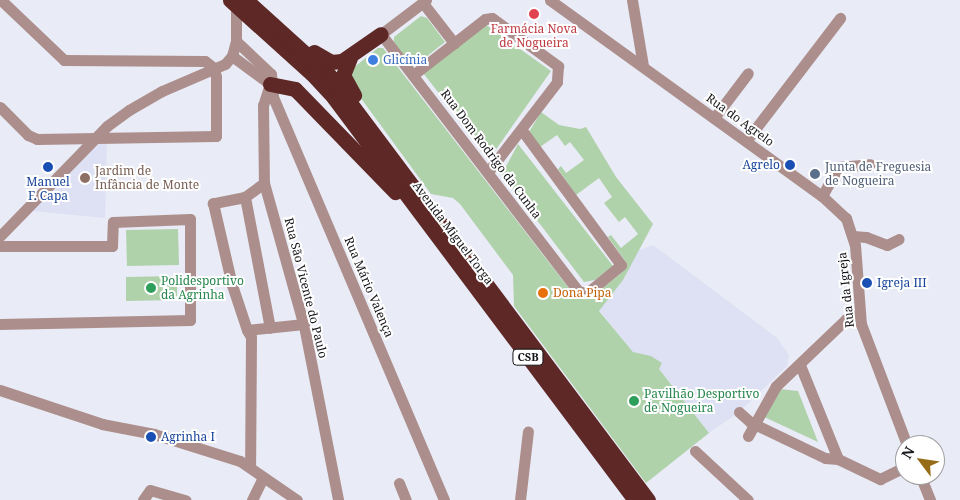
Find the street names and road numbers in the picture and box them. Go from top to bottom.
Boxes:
street label: Rua Dom Rodrigo da Cunha [438,87,544,221]
street label: Rua do Agrelo [703,91,777,149]
street label: Avenida Miguel Torga [410,179,496,287]
street label: Rua São Vicente do Paulo [282,216,330,360]
street label: Rua Mário Valença [341,235,397,339]
street label: Rua da Igreja [835,252,857,328]
road number: CSB [512,348,544,366]

